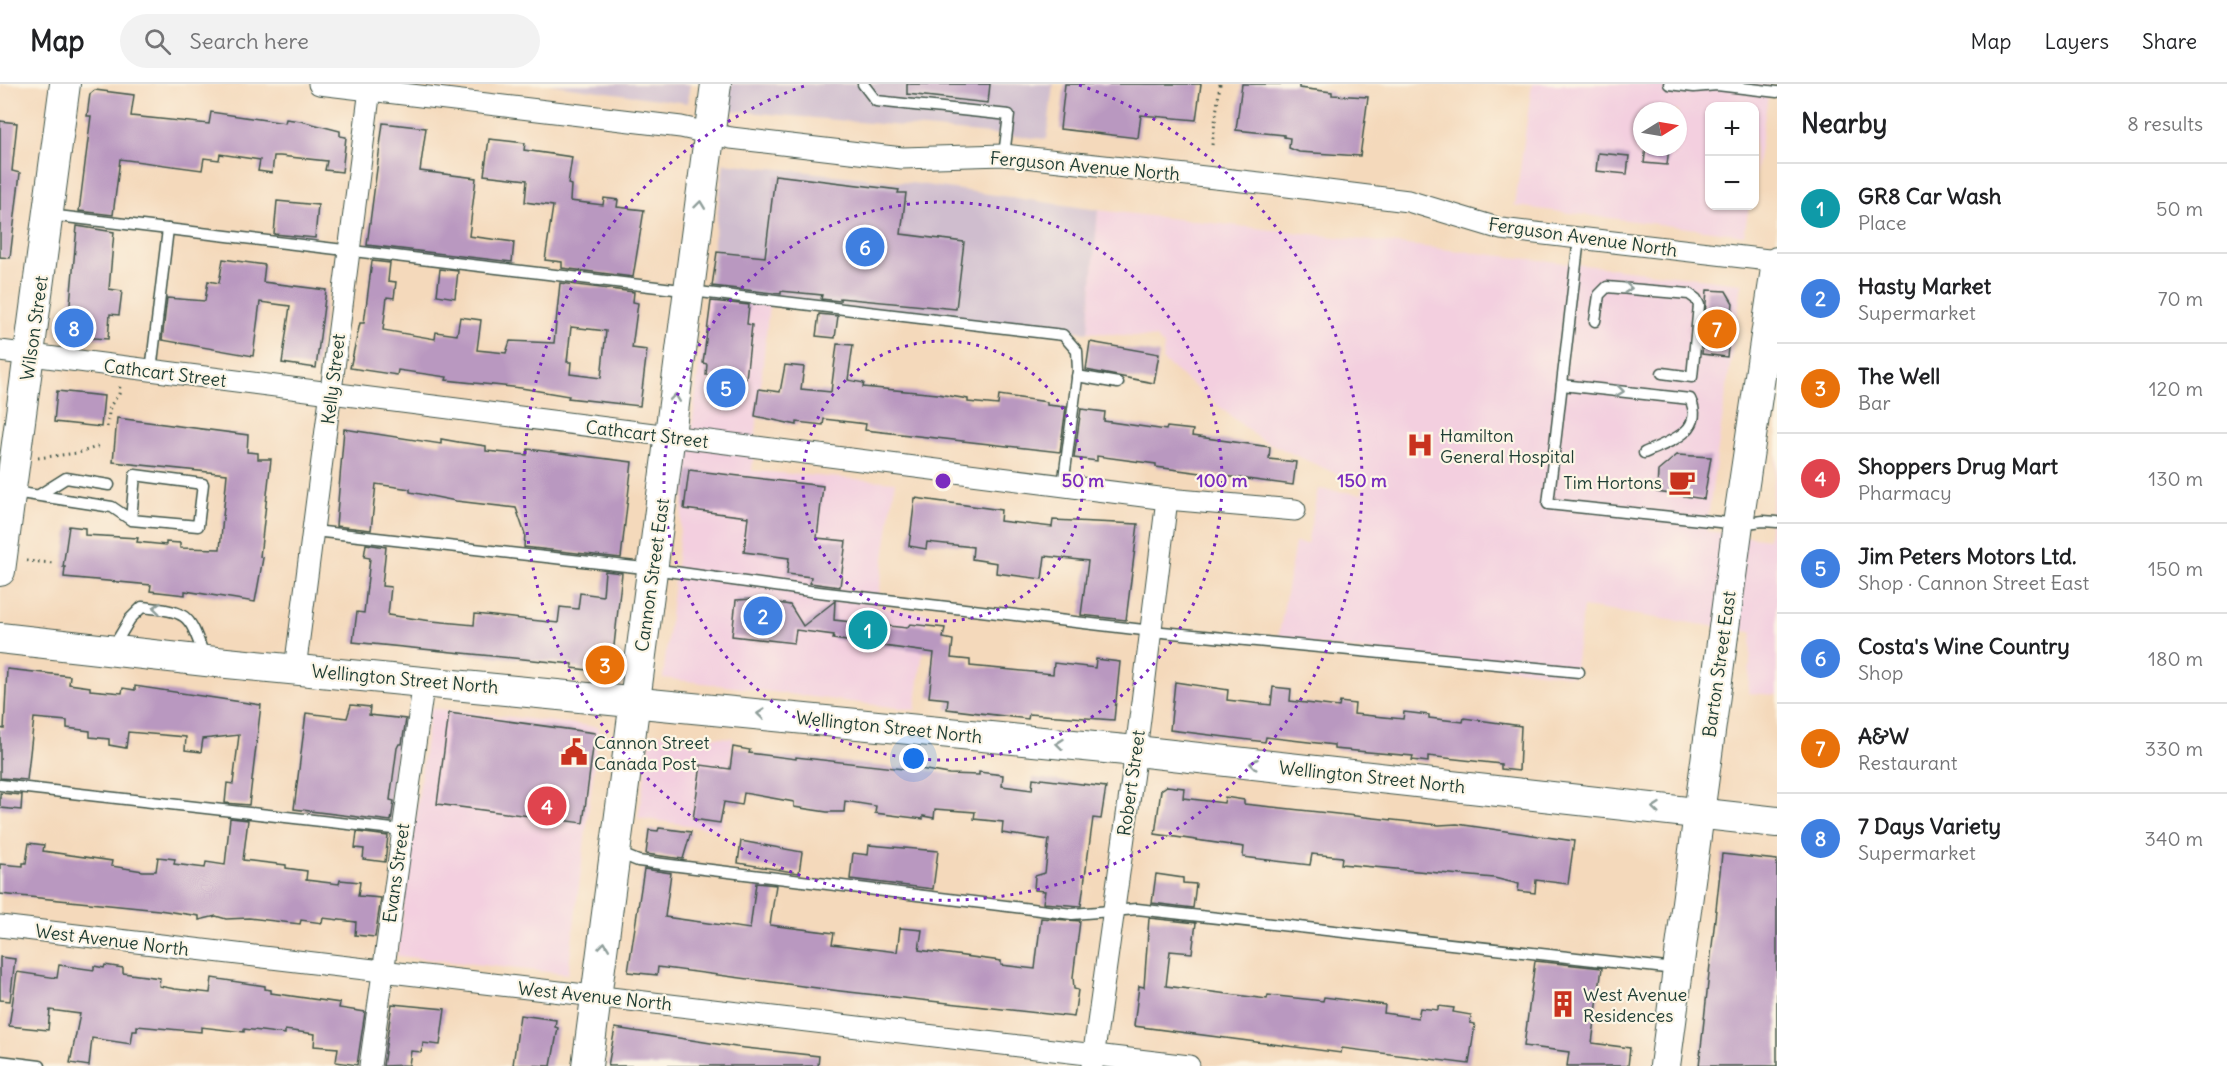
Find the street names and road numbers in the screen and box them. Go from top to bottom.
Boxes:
street label: Ferguson Avenue North [989,146,1181,186]
street label: Ferguson Avenue North [1487,212,1679,262]
street label: Wilson Street [15,274,53,382]
street label: Kelly Street [316,332,350,426]
street label: Cathcart Street [102,354,228,392]
street label: Cathcart Street [584,415,710,453]
street label: Cannon Street East [630,497,674,653]
street label: Barton Street East [1697,589,1741,739]
street label: Wellington Street North [311,659,499,699]
street label: Wellington Street North [795,706,983,748]
street label: Robert Street [1112,729,1150,837]
street label: Wellington Street North [1278,756,1466,798]
street label: Evans Street [378,822,414,924]
street label: West Avenue North [34,919,190,961]
street label: West Avenue North [517,976,673,1016]

